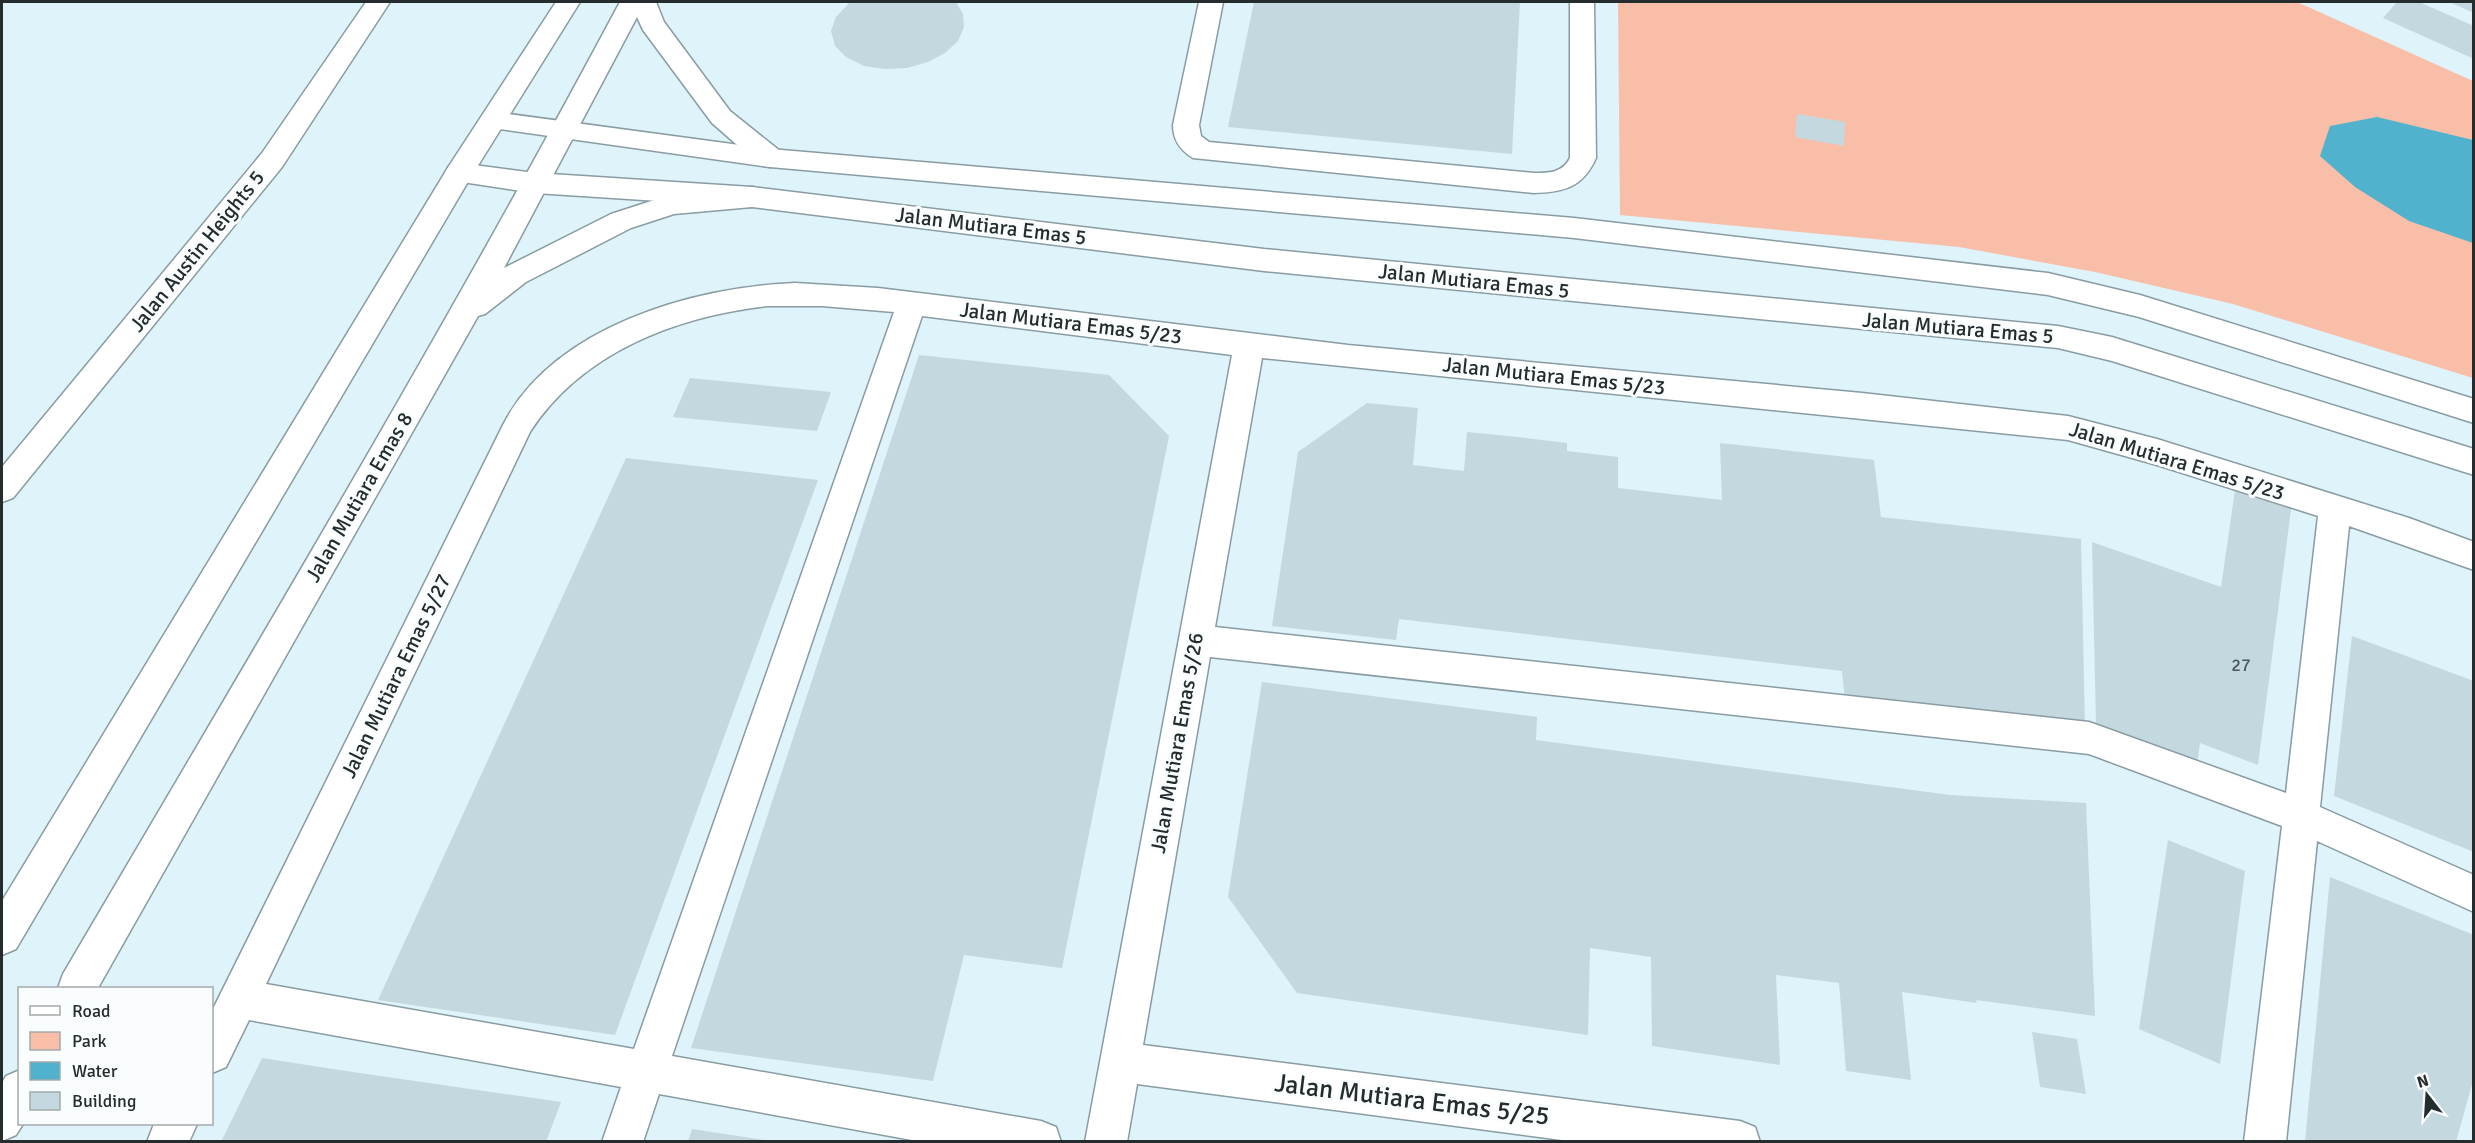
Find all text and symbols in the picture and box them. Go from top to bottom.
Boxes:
street label: Jalan Austin Heights 5 [124,165,270,337]
street label: Jalan Mutiara Emas 5 [894,201,1088,251]
street label: Jalan Mutiara Emas 5 [1377,258,1571,304]
street label: Jalan Mutiara Emas 5/23 [958,296,1184,350]
street label: Jalan Mutiara Emas 5 [1861,307,2055,349]
street label: Jalan Mutiara Emas 5/23 [1441,351,1667,401]
street label: Jalan Mutiara Emas 8 [300,407,418,587]
street label: Jalan Mutiara Emas 5/23 [2066,416,2288,506]
street label: Jalan Mutiara Emas 5/27 [335,570,457,782]
street label: Jalan Mutiara Emas 5/26 [1145,631,1209,855]
house number: 27 [2231,654,2251,676]
legend [18,987,213,1125]
text: Road [72,1000,111,1022]
text: Park [72,1030,107,1052]
text: Water [72,1060,118,1082]
north arrow [2397,1065,2457,1125]
street label: Jalan Mutiara Emas 5/25 [1273,1067,1551,1133]
text: N [2415,1070,2431,1093]
text: Building [72,1090,136,1112]

